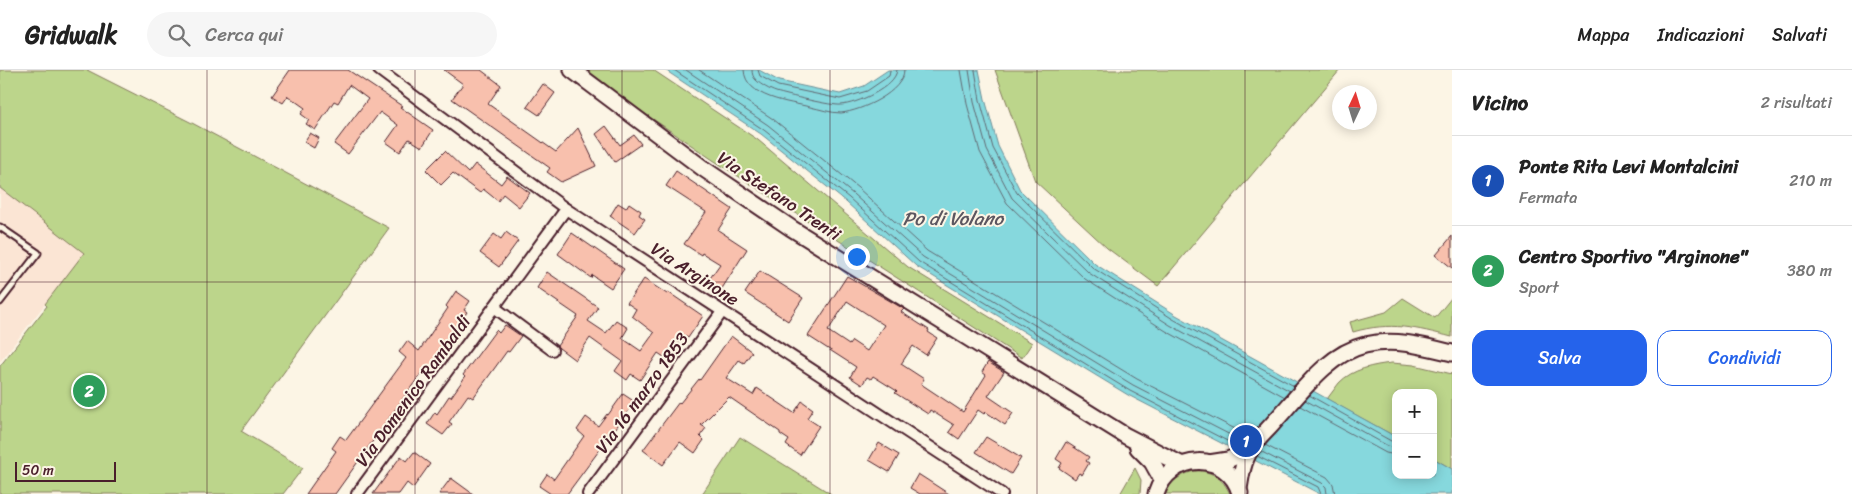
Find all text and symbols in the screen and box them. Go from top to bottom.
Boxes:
search box [147,12,497,57]
text: Gridwalk [25,14,117,56]
text: Cerca qui [205,18,283,51]
text: Mappa [1577,19,1629,51]
text: Indicazioni [1657,19,1744,51]
text: Salvati [1772,19,1827,51]
icon: search [165,21,193,49]
text: Vicino [1472,84,1528,122]
north arrow [1332,85,1377,130]
text: 2 risultati [1761,88,1832,117]
street label: Via Stefano Trenti [710,142,849,250]
text: Ponte Rita Levi Montalcini [1519,150,1738,183]
text: 1 [1485,166,1491,195]
text: 210 m [1789,166,1832,195]
text: Fermata [1519,183,1577,212]
water label: Po di Volano [903,202,1005,235]
street label: Via Arginone [644,233,746,315]
text: Centro Sportivo "Arginone" [1519,240,1748,273]
your location [844,244,870,270]
text: 2 [1483,256,1493,285]
text: 380 m [1787,256,1832,285]
text: Sport [1519,273,1559,302]
street label: Via Domenico Rambaldi [347,307,480,474]
street label: Via 16 marzo 1853 [587,325,697,461]
button: Salva [1472,330,1647,386]
button: Condividi [1657,330,1832,386]
pin: 2 [73,372,105,410]
map controls [1392,389,1437,479]
button: + [1392,389,1437,434]
pin: 1 [1230,422,1262,460]
button: − [1392,434,1437,479]
text: 50 m [22,458,54,483]
scale bar [15,459,116,482]

